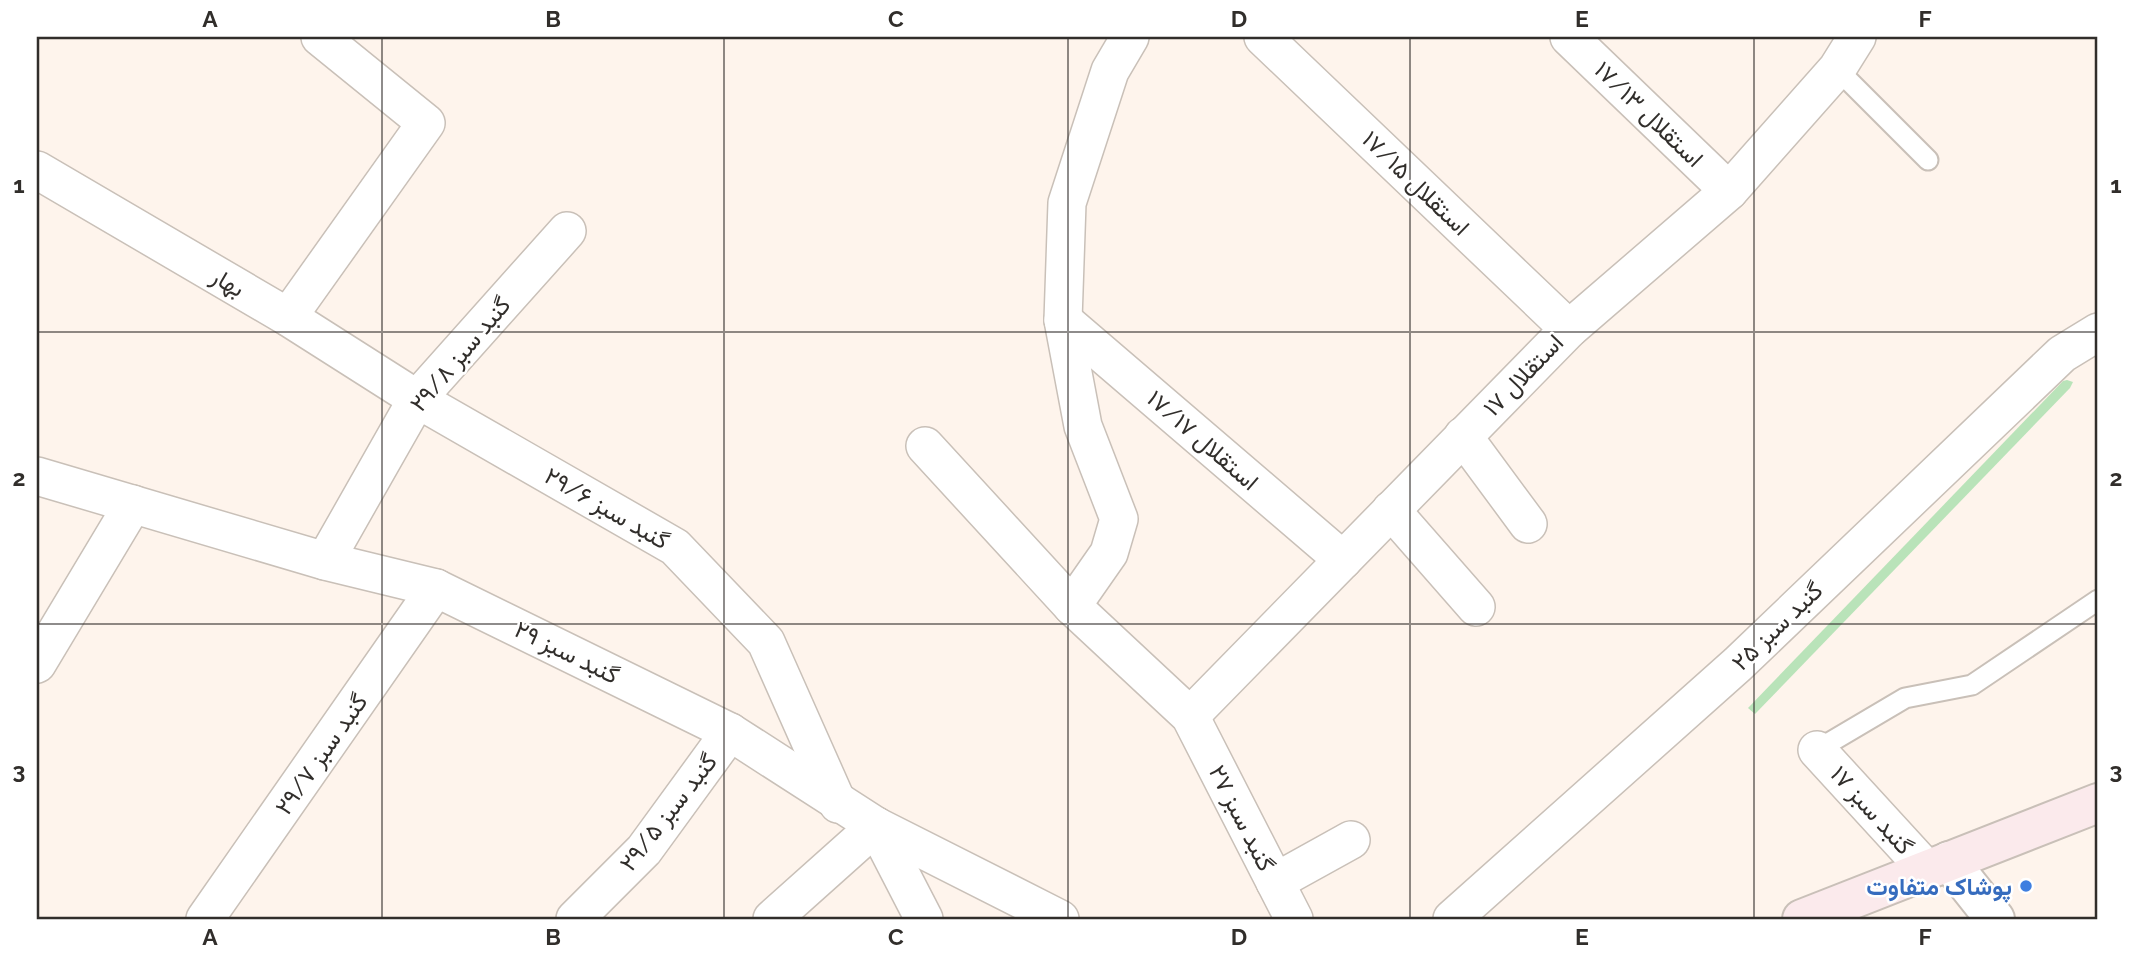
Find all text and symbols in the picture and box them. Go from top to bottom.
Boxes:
text: A [202,5,218,32]
text: B [545,5,561,32]
text: C [888,5,904,32]
text: D [1231,5,1247,32]
text: E [1575,5,1589,32]
text: F [1918,5,1932,32]
street label: استقلال ۱۷/۱۳ [1589,55,1709,173]
street label: استقلال ۱۷/۱۵ [1356,125,1476,241]
text: 1 [13,171,25,198]
text: 1 [2110,171,2122,198]
street label: بهار [205,261,250,304]
street label: گنبد سبز ۲۹/۸ [403,291,517,418]
street label: استقلال ۱۷ [1477,328,1569,422]
street label: استقلال ۱۷/۱۷ [1141,384,1265,496]
street label: گنبد سبز ۲۹/۶ [539,461,674,556]
text: 2 [13,464,25,491]
text: 2 [2110,464,2122,491]
street label: گنبد سبز ۲۵ [1725,576,1829,677]
street label: گنبد سبز ۲۹ [510,614,624,691]
street label: گنبد سبز ۲۹/۷ [269,688,374,821]
street label: گنبد سبز ۲۹/۵ [613,747,724,877]
text: 3 [13,757,25,784]
text: 3 [2110,757,2122,784]
street label: گنبد سبز ۲۷ [1202,760,1281,876]
street label: گنبد سبز ۱۷ [1824,760,1919,861]
place label: پوشاک متفاوت [1866,872,2012,903]
marker: پوشاک متفاوت [2018,878,2034,894]
text: A [202,923,218,950]
text: B [545,923,561,950]
text: C [888,923,904,950]
text: D [1231,923,1247,950]
text: E [1575,923,1589,950]
text: F [1918,923,1932,950]

